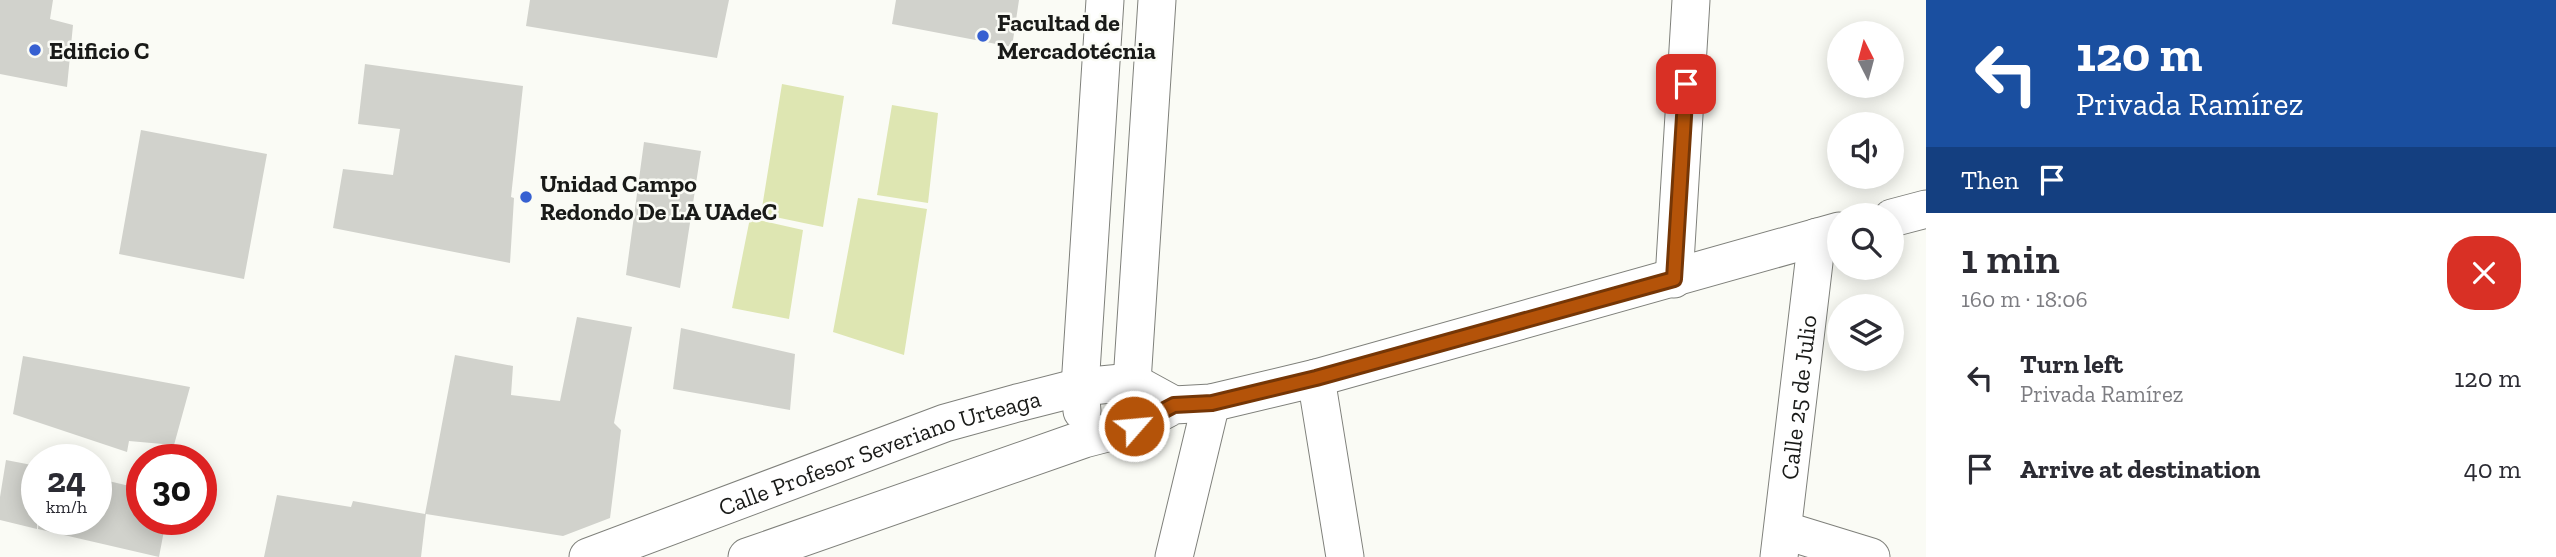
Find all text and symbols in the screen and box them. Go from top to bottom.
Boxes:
place label: Facultad de Mercadotécnia [997,8,1156,65]
north arrow [1827,21,1904,98]
map controls [1827,21,1904,371]
text: 120 m [2076,25,2202,84]
marker: Facultad de Mercadotécnia [975,28,991,44]
icon: left [1961,28,2052,119]
place label: Edificio C [49,36,149,65]
marker: Edificio C [27,42,43,58]
pin [1656,54,1716,114]
icon: arrive [1667,65,1705,103]
text: Privada Ramírez [2076,85,2304,123]
button: sound [1827,112,1904,189]
icon: arrive [2033,161,2071,199]
text: Then [1961,164,2019,196]
place label: Unidad Campo Redondo De LA UAdeC [540,169,777,226]
marker: Unidad Campo Redondo De LA UAdeC [518,189,534,205]
button: search [1827,203,1904,280]
text: 1 min [1961,233,2060,284]
button: close [2447,236,2521,310]
text: 160 m · 18:06 [1961,285,2088,313]
button: layers [1827,294,1904,371]
street label: Calle 25 de Julio [1774,313,1822,481]
text: Turn left [2020,348,2123,380]
icon: left [1961,359,1999,397]
text: 120 m [2454,362,2521,394]
text: Privada Ramírez [2020,380,2184,408]
street label: Calle Profesor Severiano Urteaga [714,383,1044,521]
position arrow [1097,389,1171,463]
speed limit sign: 30 [126,444,217,535]
icon: arrive [1961,450,1999,488]
text: Arrive at destination [2020,453,2260,485]
text: 40 m [2464,453,2521,485]
text: 24 [47,459,86,501]
text: km/h [46,496,87,518]

